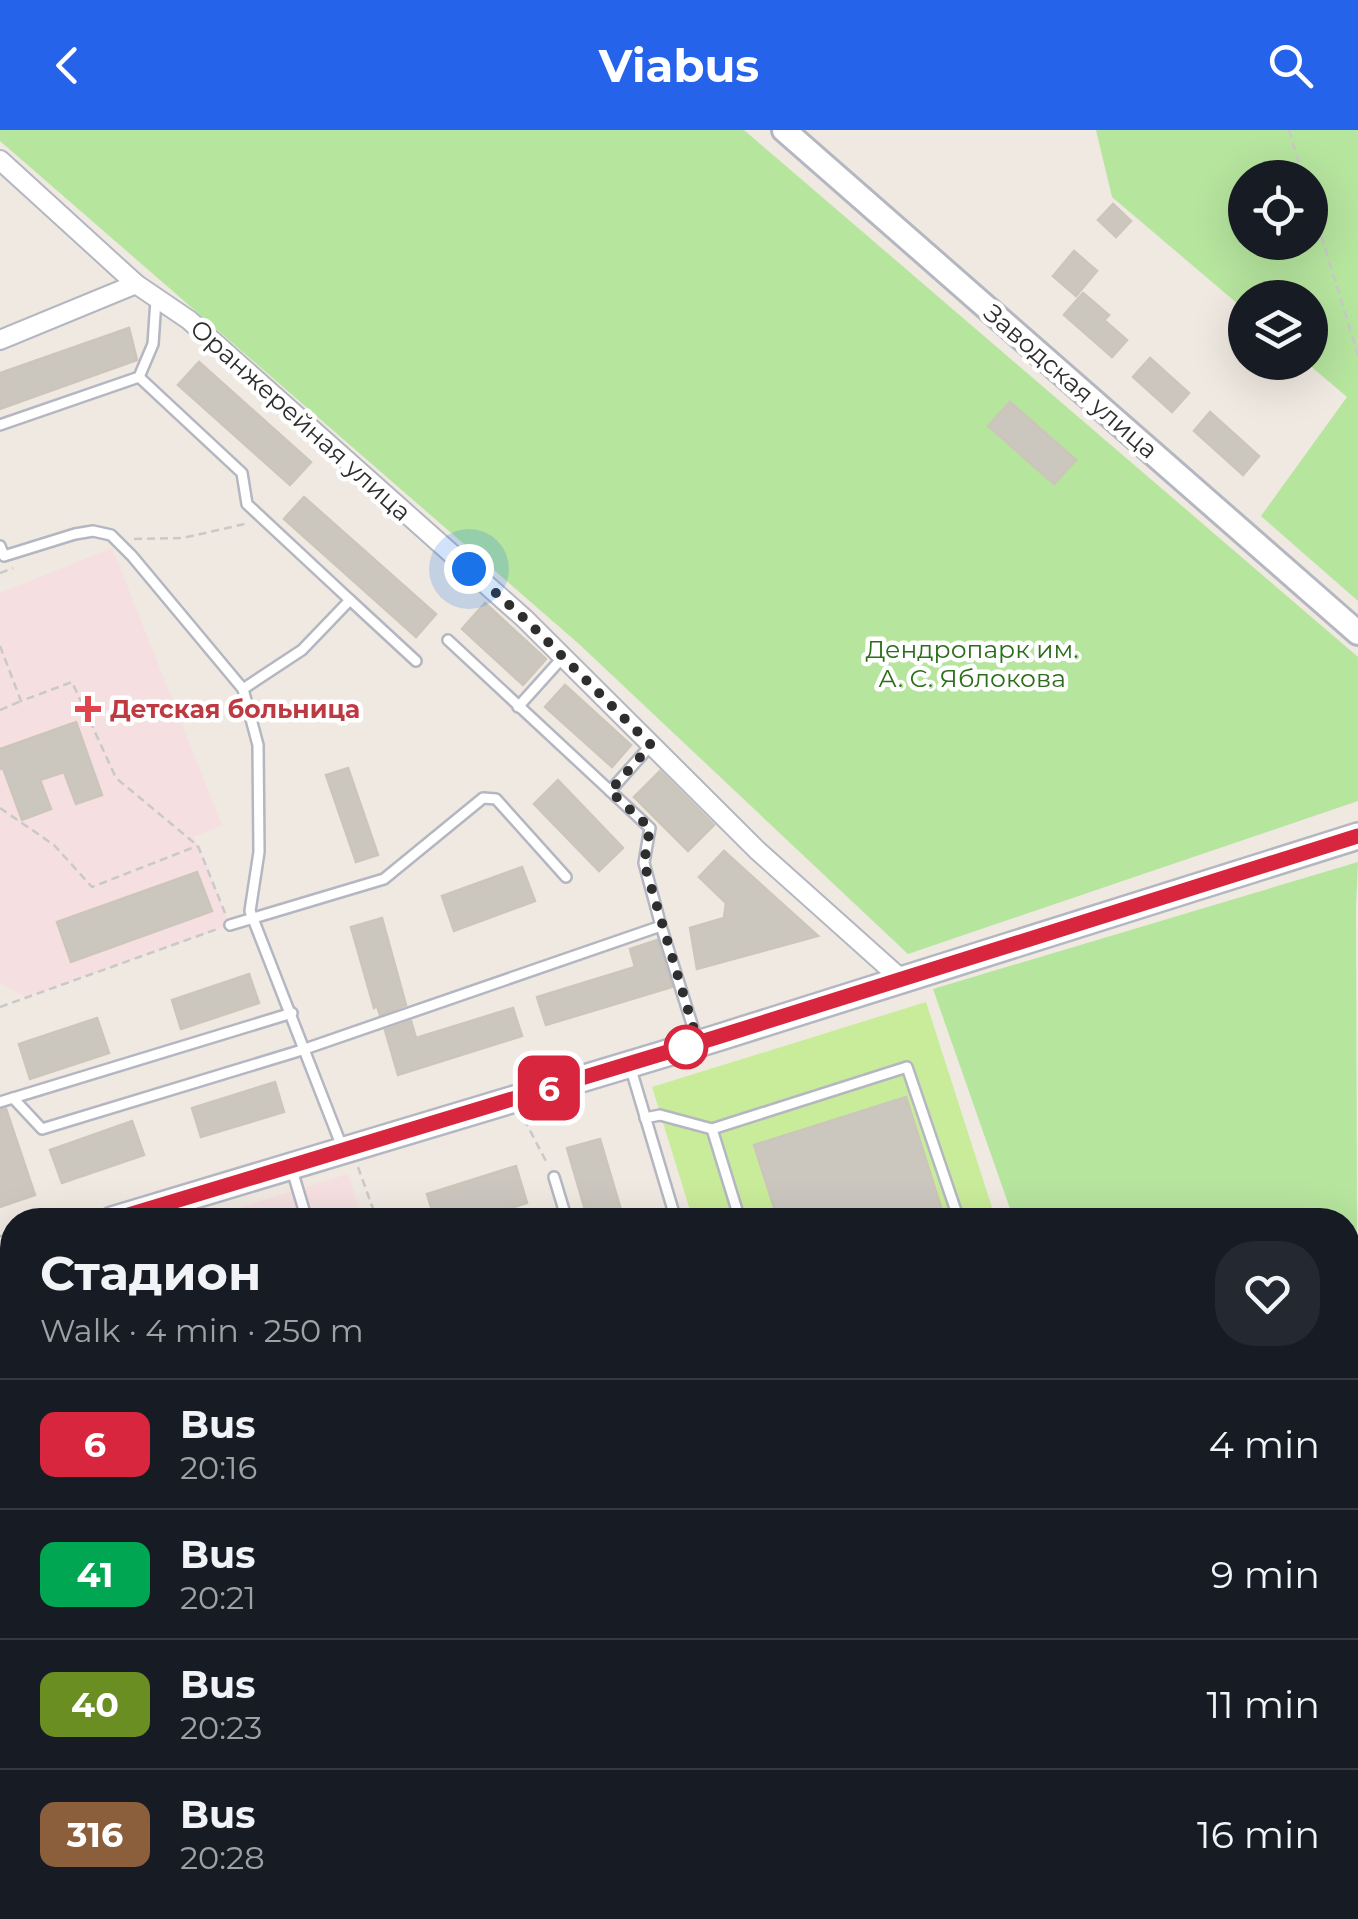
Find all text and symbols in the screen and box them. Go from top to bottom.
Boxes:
icon: back [40,38,95,93]
text: Viabus [599,38,759,93]
icon: search [1263,38,1318,93]
map controls [1228,160,1328,380]
button: locate [1228,160,1328,260]
button: layers [1228,280,1328,380]
street label: Заводская улица [978,297,1164,465]
street label: Оранжерейная улица [185,313,417,527]
your location [444,544,494,594]
park label: Дендропарк им. А. С. Яблокова [865,634,1079,693]
place label: Детская больница [110,694,360,724]
marker: Детская больница [75,696,101,722]
unlabelled marker [665,1026,707,1068]
line badge: 6 [516,1056,582,1120]
text: 6 [538,1067,560,1110]
button: heart [1215,1241,1320,1346]
text: Стадион [40,1244,261,1302]
text: Walk · 4 min · 250 m [40,1311,364,1350]
text: Bus [180,1401,255,1448]
text: 4 min [1209,1421,1320,1468]
text: 6 [84,1423,106,1466]
text: 20:16 [180,1448,257,1487]
text: Bus [180,1531,255,1578]
text: 9 min [1211,1551,1320,1598]
text: 41 [77,1553,113,1596]
text: 20:21 [180,1578,256,1617]
text: Bus [180,1661,255,1708]
text: 11 min [1206,1681,1320,1728]
text: 40 [71,1683,119,1726]
text: 20:23 [180,1708,262,1747]
text: Bus [180,1791,255,1838]
text: 16 min [1197,1811,1320,1858]
text: 316 [67,1813,123,1856]
text: 20:28 [180,1838,265,1877]

